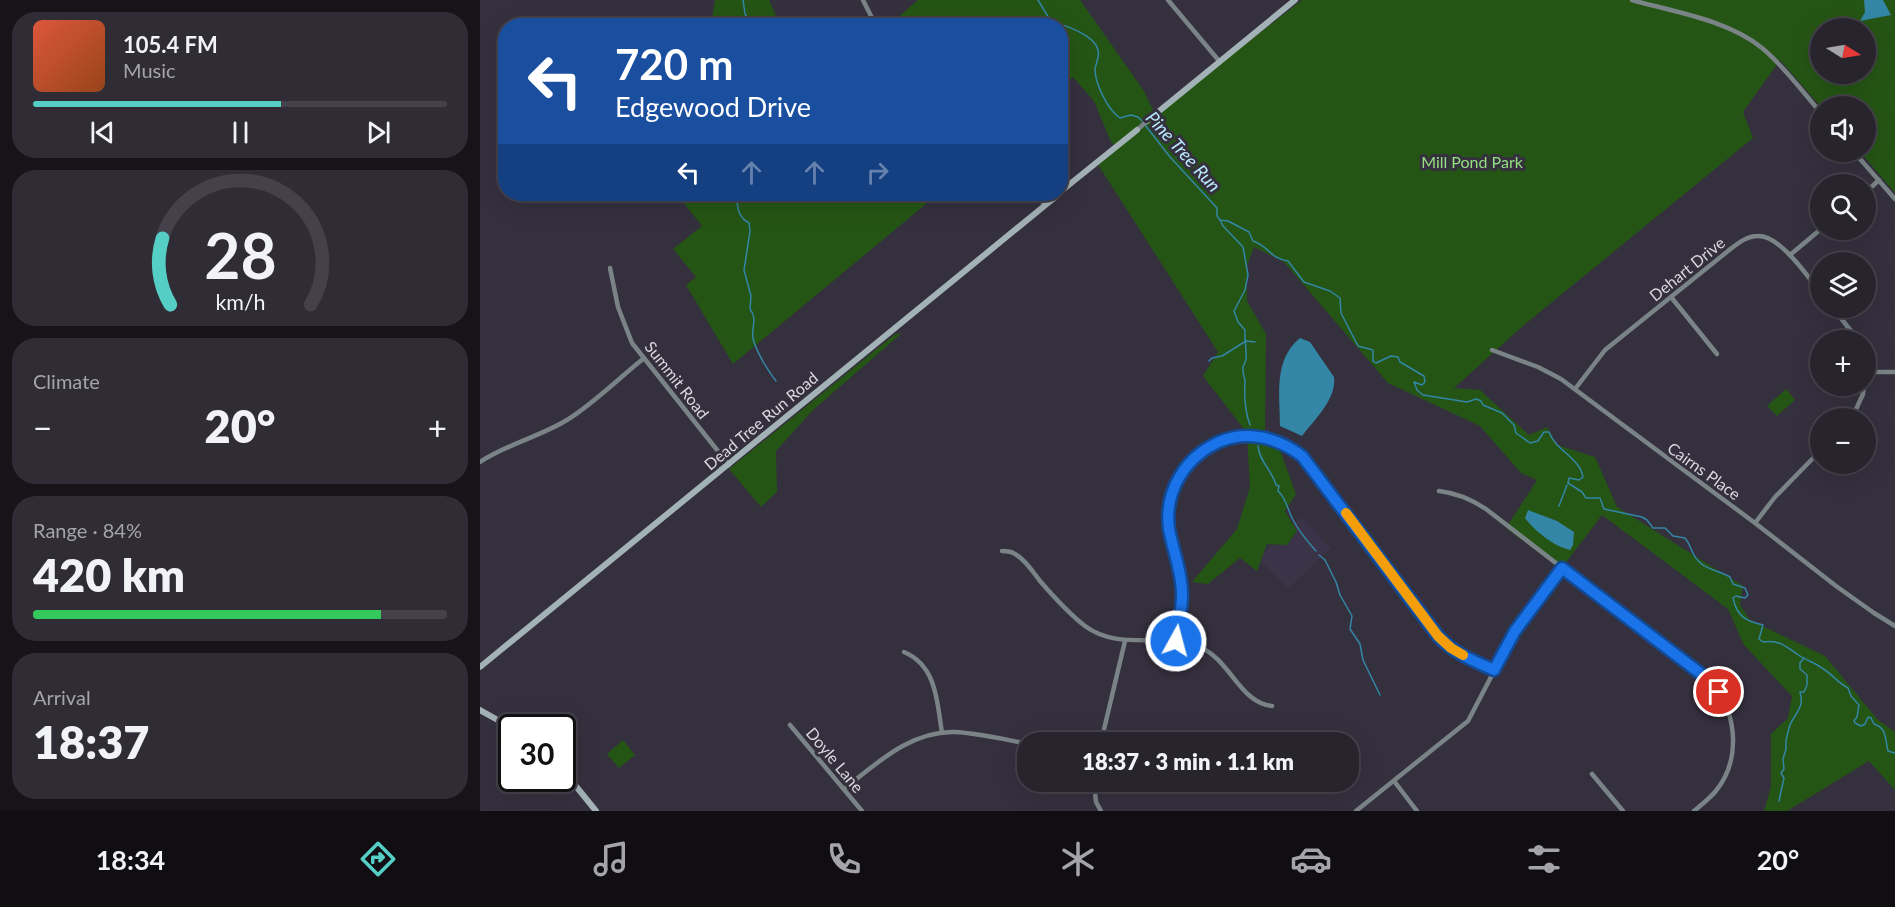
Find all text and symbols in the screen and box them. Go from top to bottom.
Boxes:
north arrow [1810,18,1876,84]
map controls [1810,18,1876,474]
text: 105.4 FM [123,31,218,58]
text: 720 m [615,39,733,89]
icon: left [516,42,594,120]
text: Music [123,58,176,82]
text: Edgewood Drive [615,90,811,123]
button: sound [1810,96,1876,162]
water label: Pine Tree Run [1142,107,1226,196]
icon: previous [86,116,119,149]
icon: pause [224,116,257,149]
icon: next [362,116,395,149]
park label: Mill Pond Park [1421,152,1524,171]
icon: left [672,156,705,189]
icon: ahead [735,156,768,189]
icon: ahead [798,156,831,189]
icon: right [861,156,894,189]
button: search [1810,174,1876,240]
text: 28 [204,217,276,292]
street label: Dehart Drive [1645,233,1728,305]
button: layers [1810,252,1876,318]
text: km/h [215,289,265,315]
button: + [1810,330,1876,396]
street label: Summit Road [641,337,713,422]
street label: Dead Tree Run Road [700,368,821,474]
text: Climate [33,369,100,393]
text: 20° [205,399,275,453]
text: − [33,407,52,447]
text: + [428,407,447,447]
button: − [1810,408,1876,474]
street label: Cairns Place [1664,438,1744,503]
text: Range · 84% [33,518,142,542]
text: 420 km [33,548,185,602]
position arrow [1144,609,1208,673]
pin [1693,666,1744,717]
icon: arrive [1702,675,1735,708]
text: Arrival [33,685,91,709]
speed limit sign: 30 [498,714,576,792]
text: 18:37 [33,715,149,769]
street label: Doyle Lane [803,723,868,796]
text: 18:37 · 3 min · 1.1 km [1082,748,1294,775]
icon: directions [357,838,399,880]
icon: music [590,838,632,880]
icon: phone [823,838,865,880]
icon: climate [1057,838,1099,880]
icon: car [1290,838,1332,880]
icon: filters [1523,838,1565,880]
text: 18:34 [96,843,165,876]
text: 20° [1757,843,1799,876]

